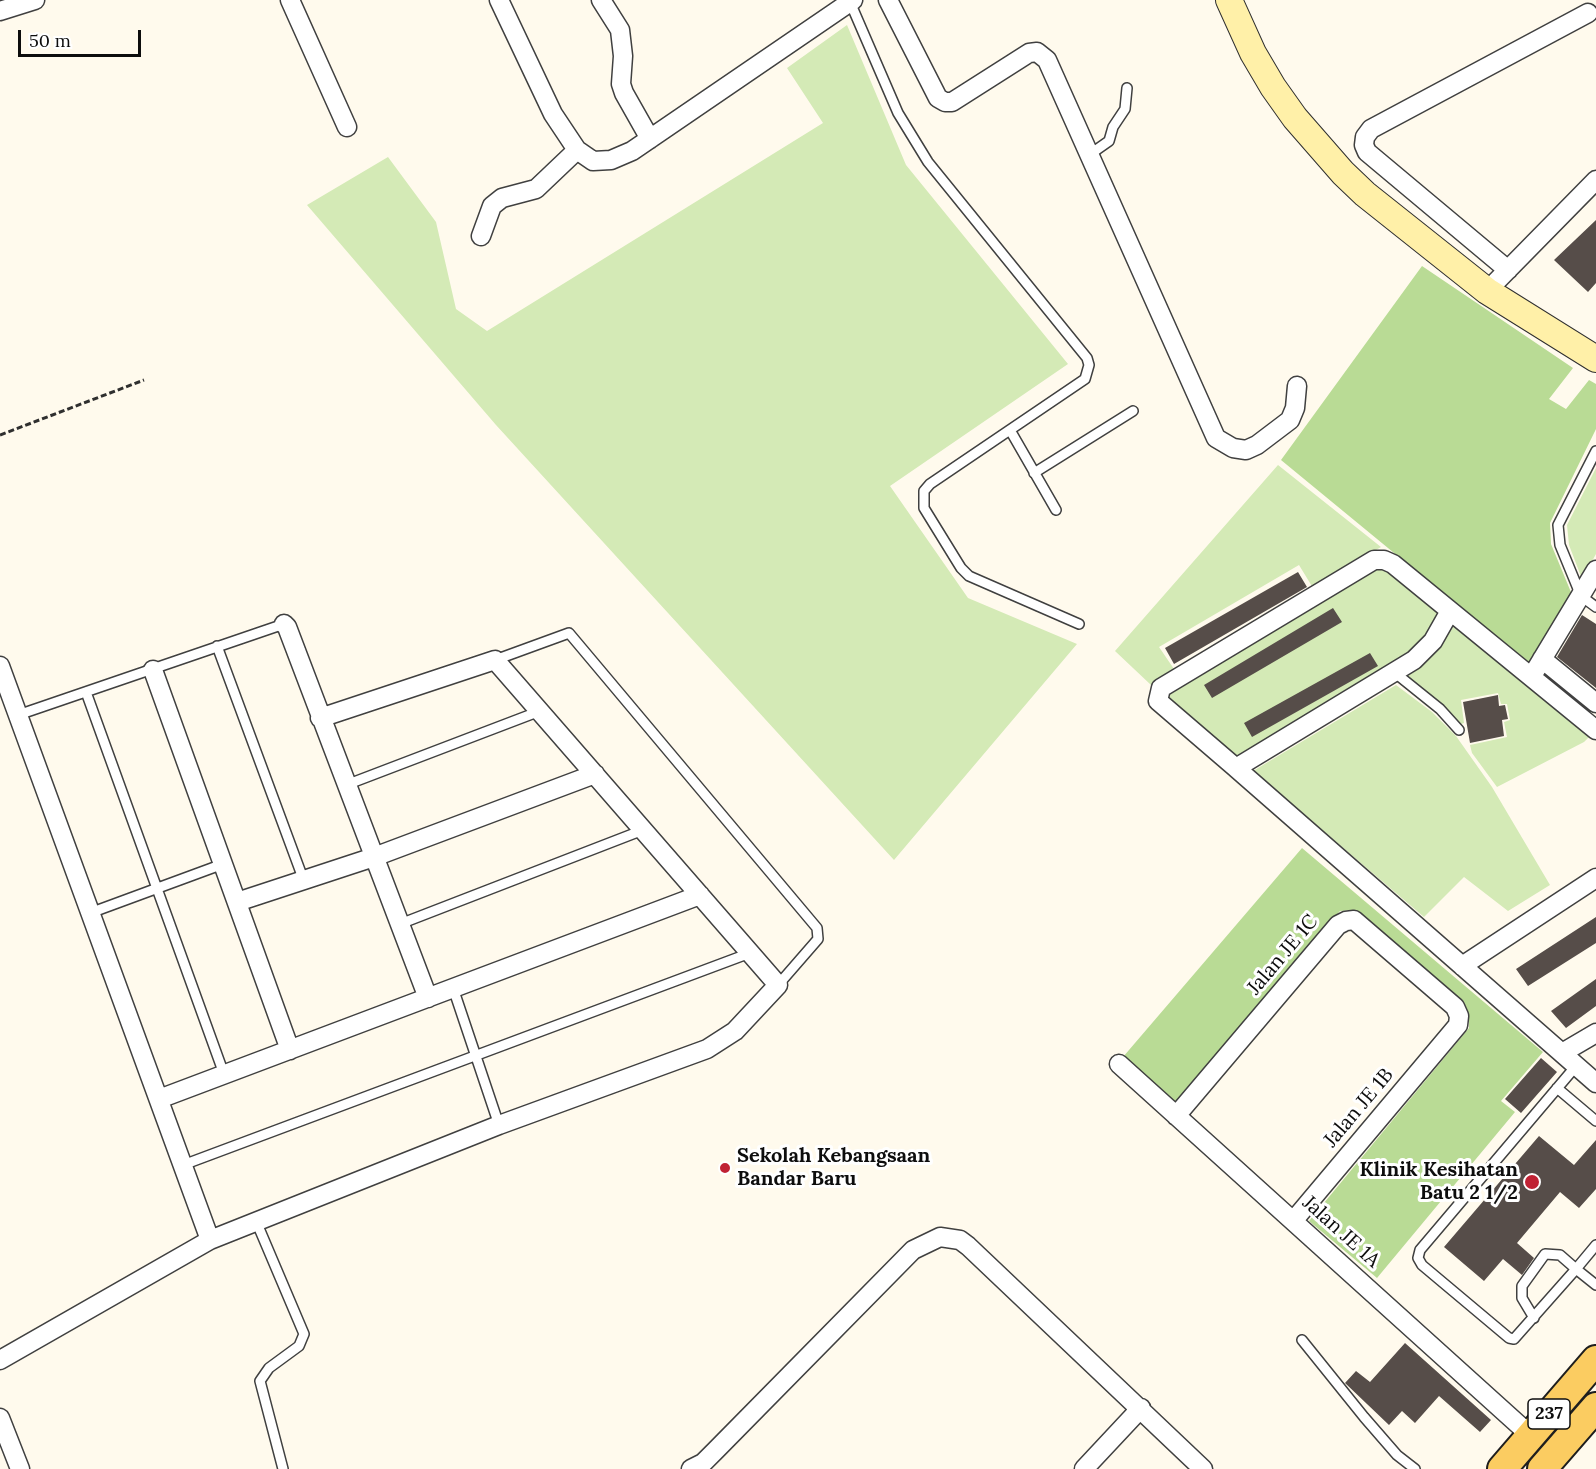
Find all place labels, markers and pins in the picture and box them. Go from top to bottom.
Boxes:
place label: Sekolah Kebangsaan Bandar Baru [737,1144,930,1191]
place label: Klinik Kesihatan Batu 2 1/2 [1360,1158,1518,1205]
marker: Sekolah Kebangsaan Bandar Baru [718,1161,732,1175]
marker: Klinik Kesihatan Batu 2 1/2 [1523,1173,1541,1191]

